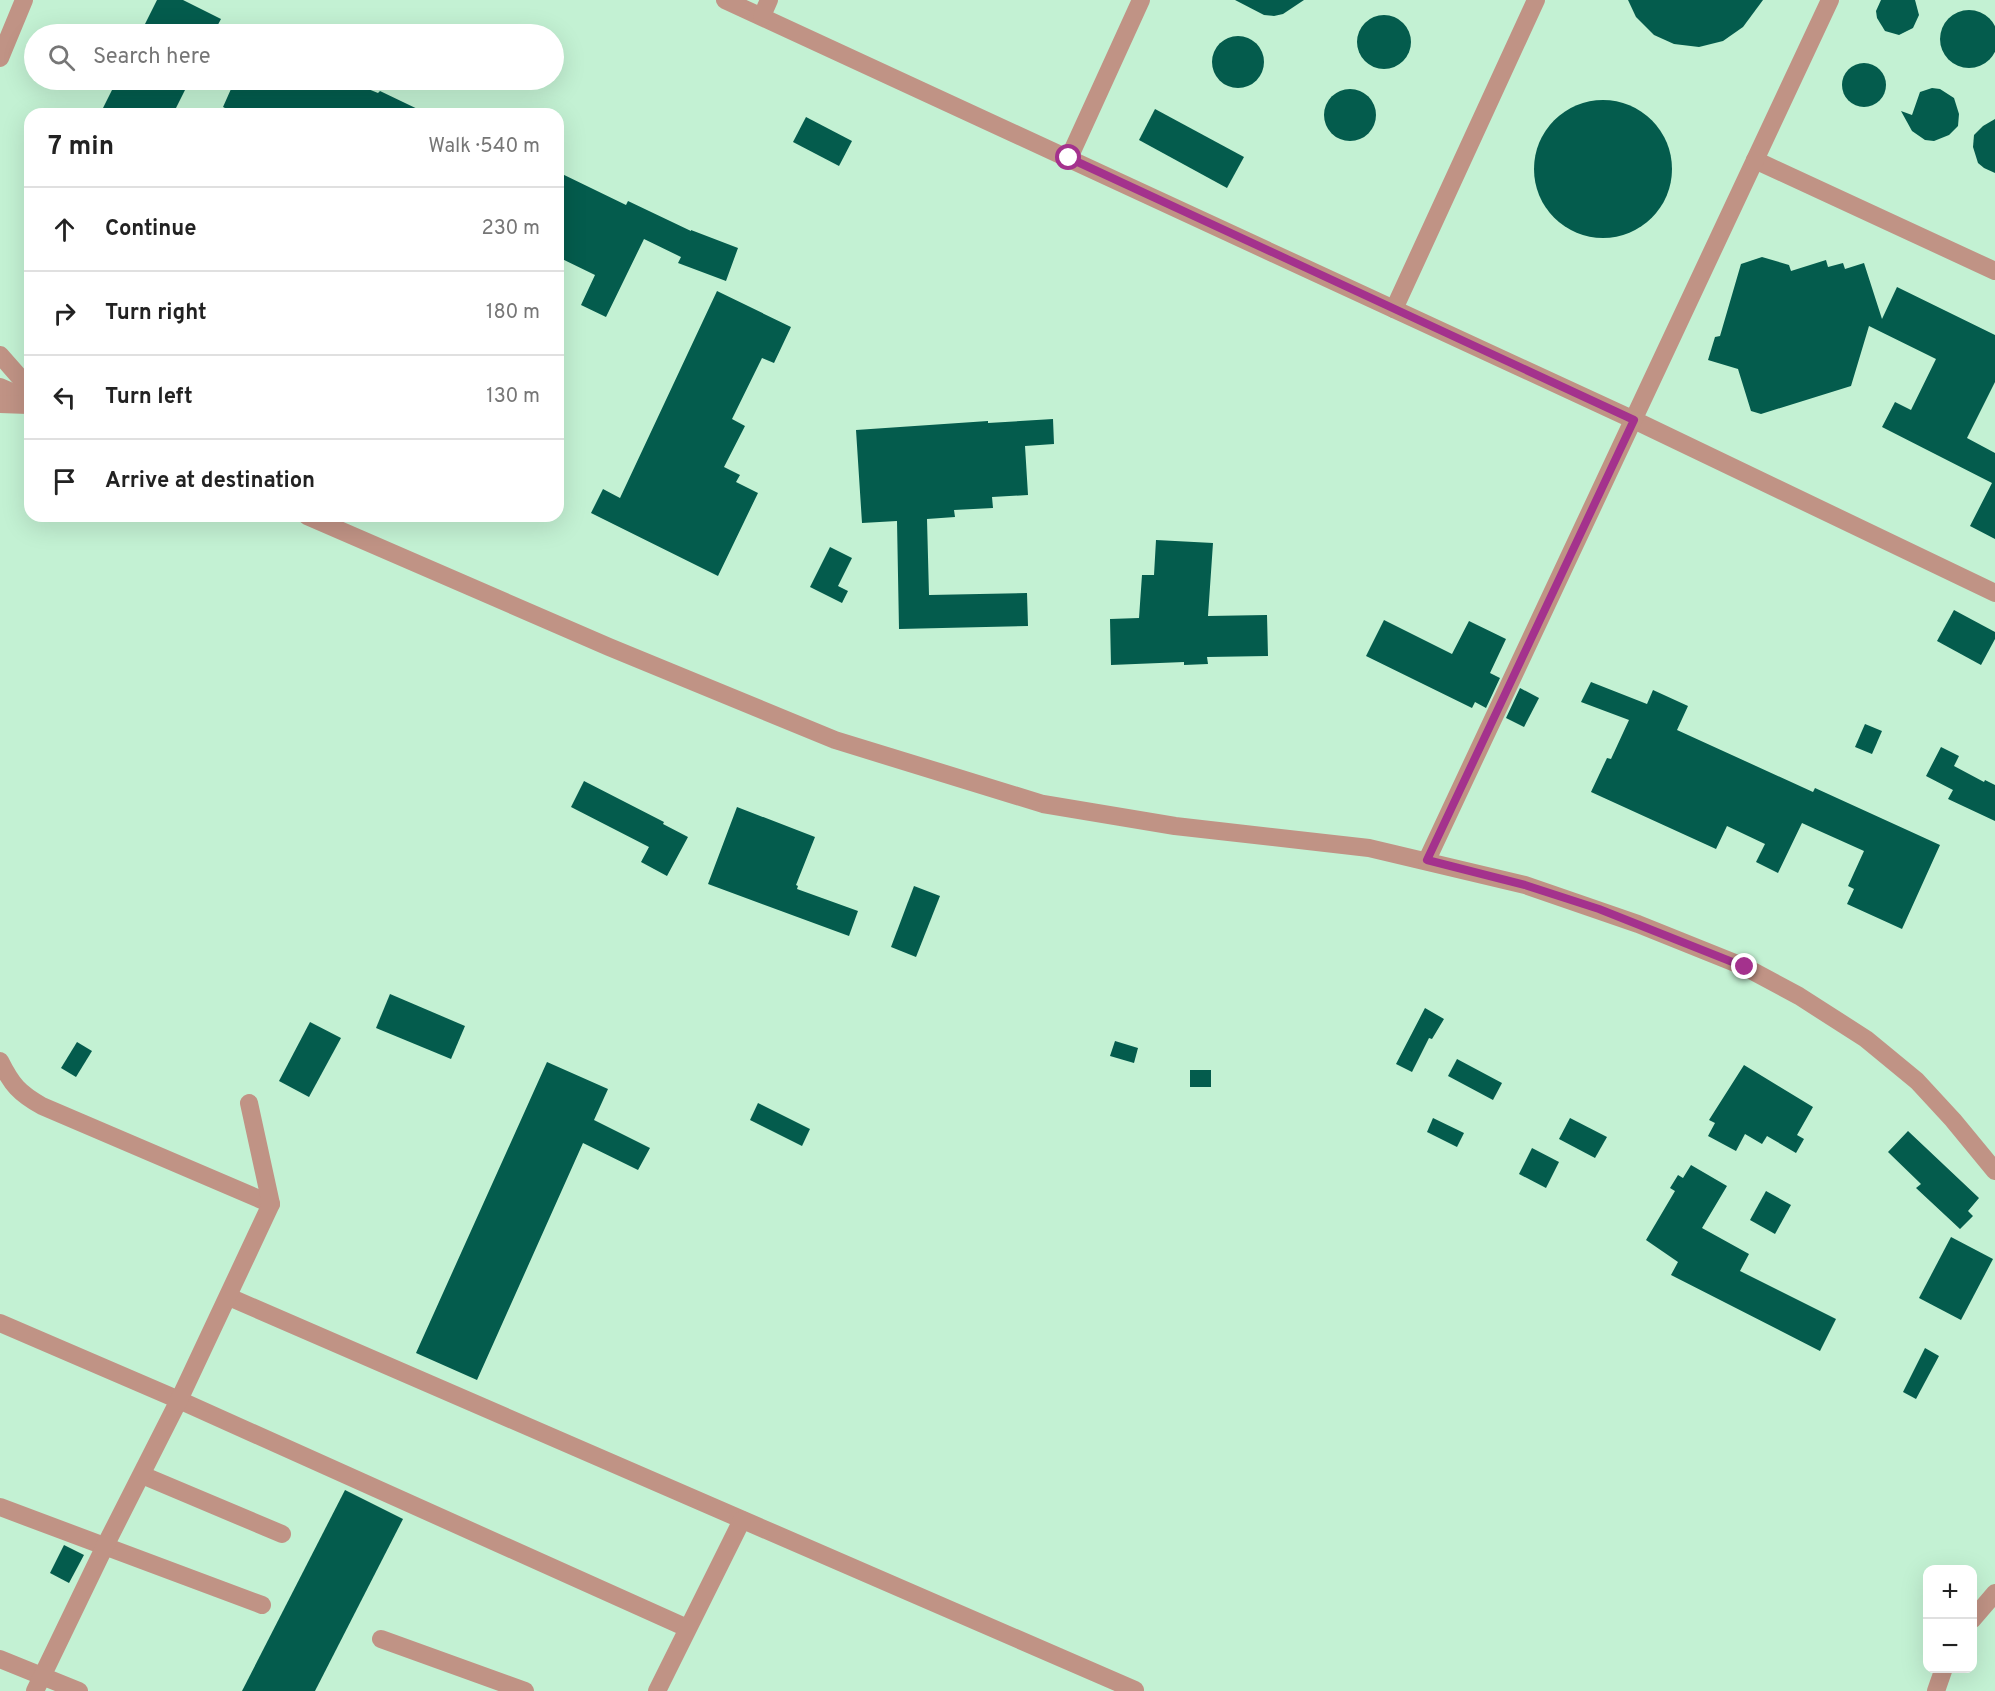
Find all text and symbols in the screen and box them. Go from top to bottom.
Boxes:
search box [24,24,564,90]
icon: search [45,41,78,74]
text: Search here [93,44,211,71]
text: 7 min [48,131,114,164]
text: Walk · 540 m [428,134,540,160]
route start [1055,144,1081,170]
icon: ahead [48,213,81,246]
text: Continue [105,216,196,243]
text: 230 m [481,216,540,242]
icon: right [48,297,81,330]
text: Turn right [105,300,207,327]
text: 180 m [486,300,540,326]
icon: left [48,381,81,414]
text: Turn left [105,384,193,411]
text: 130 m [486,384,540,410]
icon: arrive [48,465,81,498]
text: Arrive at destination [105,468,315,495]
route end [1731,953,1757,979]
map controls [1923,1565,1977,1673]
button: + [1923,1565,1977,1619]
button: − [1923,1619,1977,1673]

